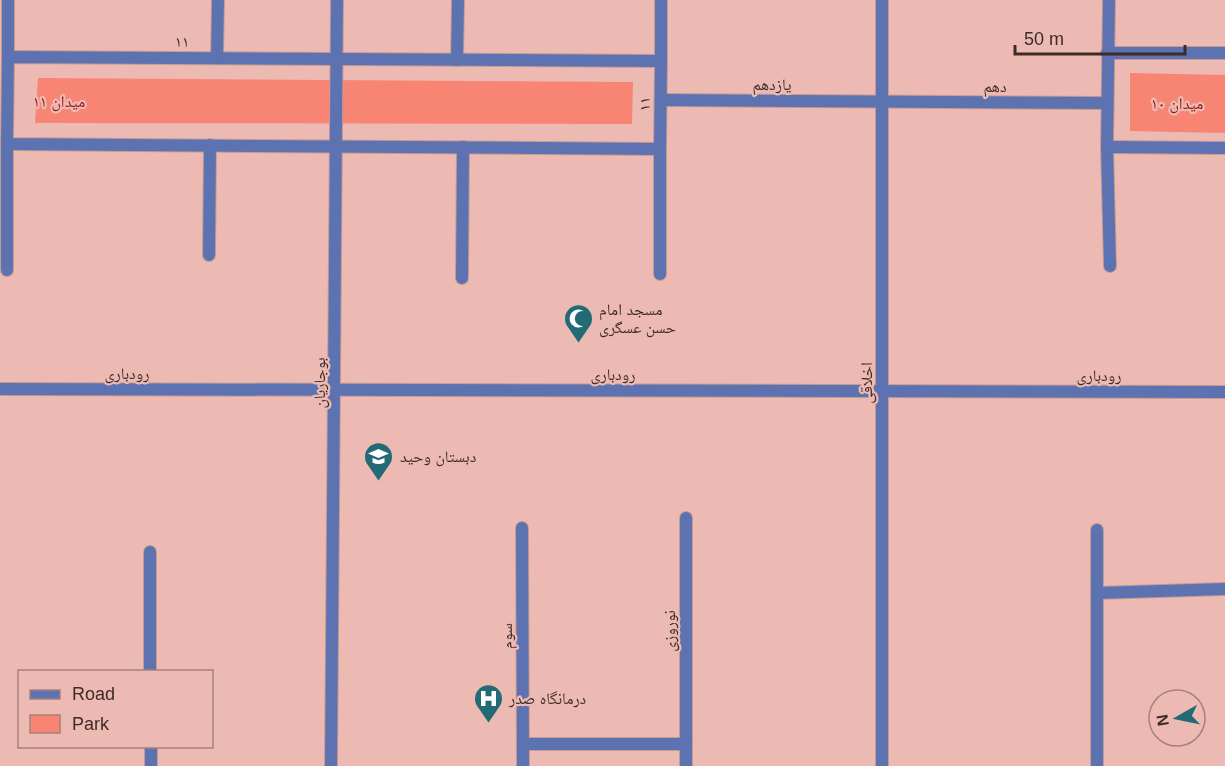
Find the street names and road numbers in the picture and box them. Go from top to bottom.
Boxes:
street label: ۱۱ [175,33,189,50]
street label: یازدهم [753,76,791,95]
street label: دهم [983,78,1007,97]
street label: ۱۱ [636,97,653,111]
street label: بوجاریان [311,357,330,409]
street label: اخلاقی [858,362,877,404]
street label: رودباری [105,365,149,384]
street label: رودباری [591,366,635,385]
street label: رودباری [1077,367,1121,386]
street label: نوروزی [661,610,680,652]
street label: سوم [498,623,517,649]

